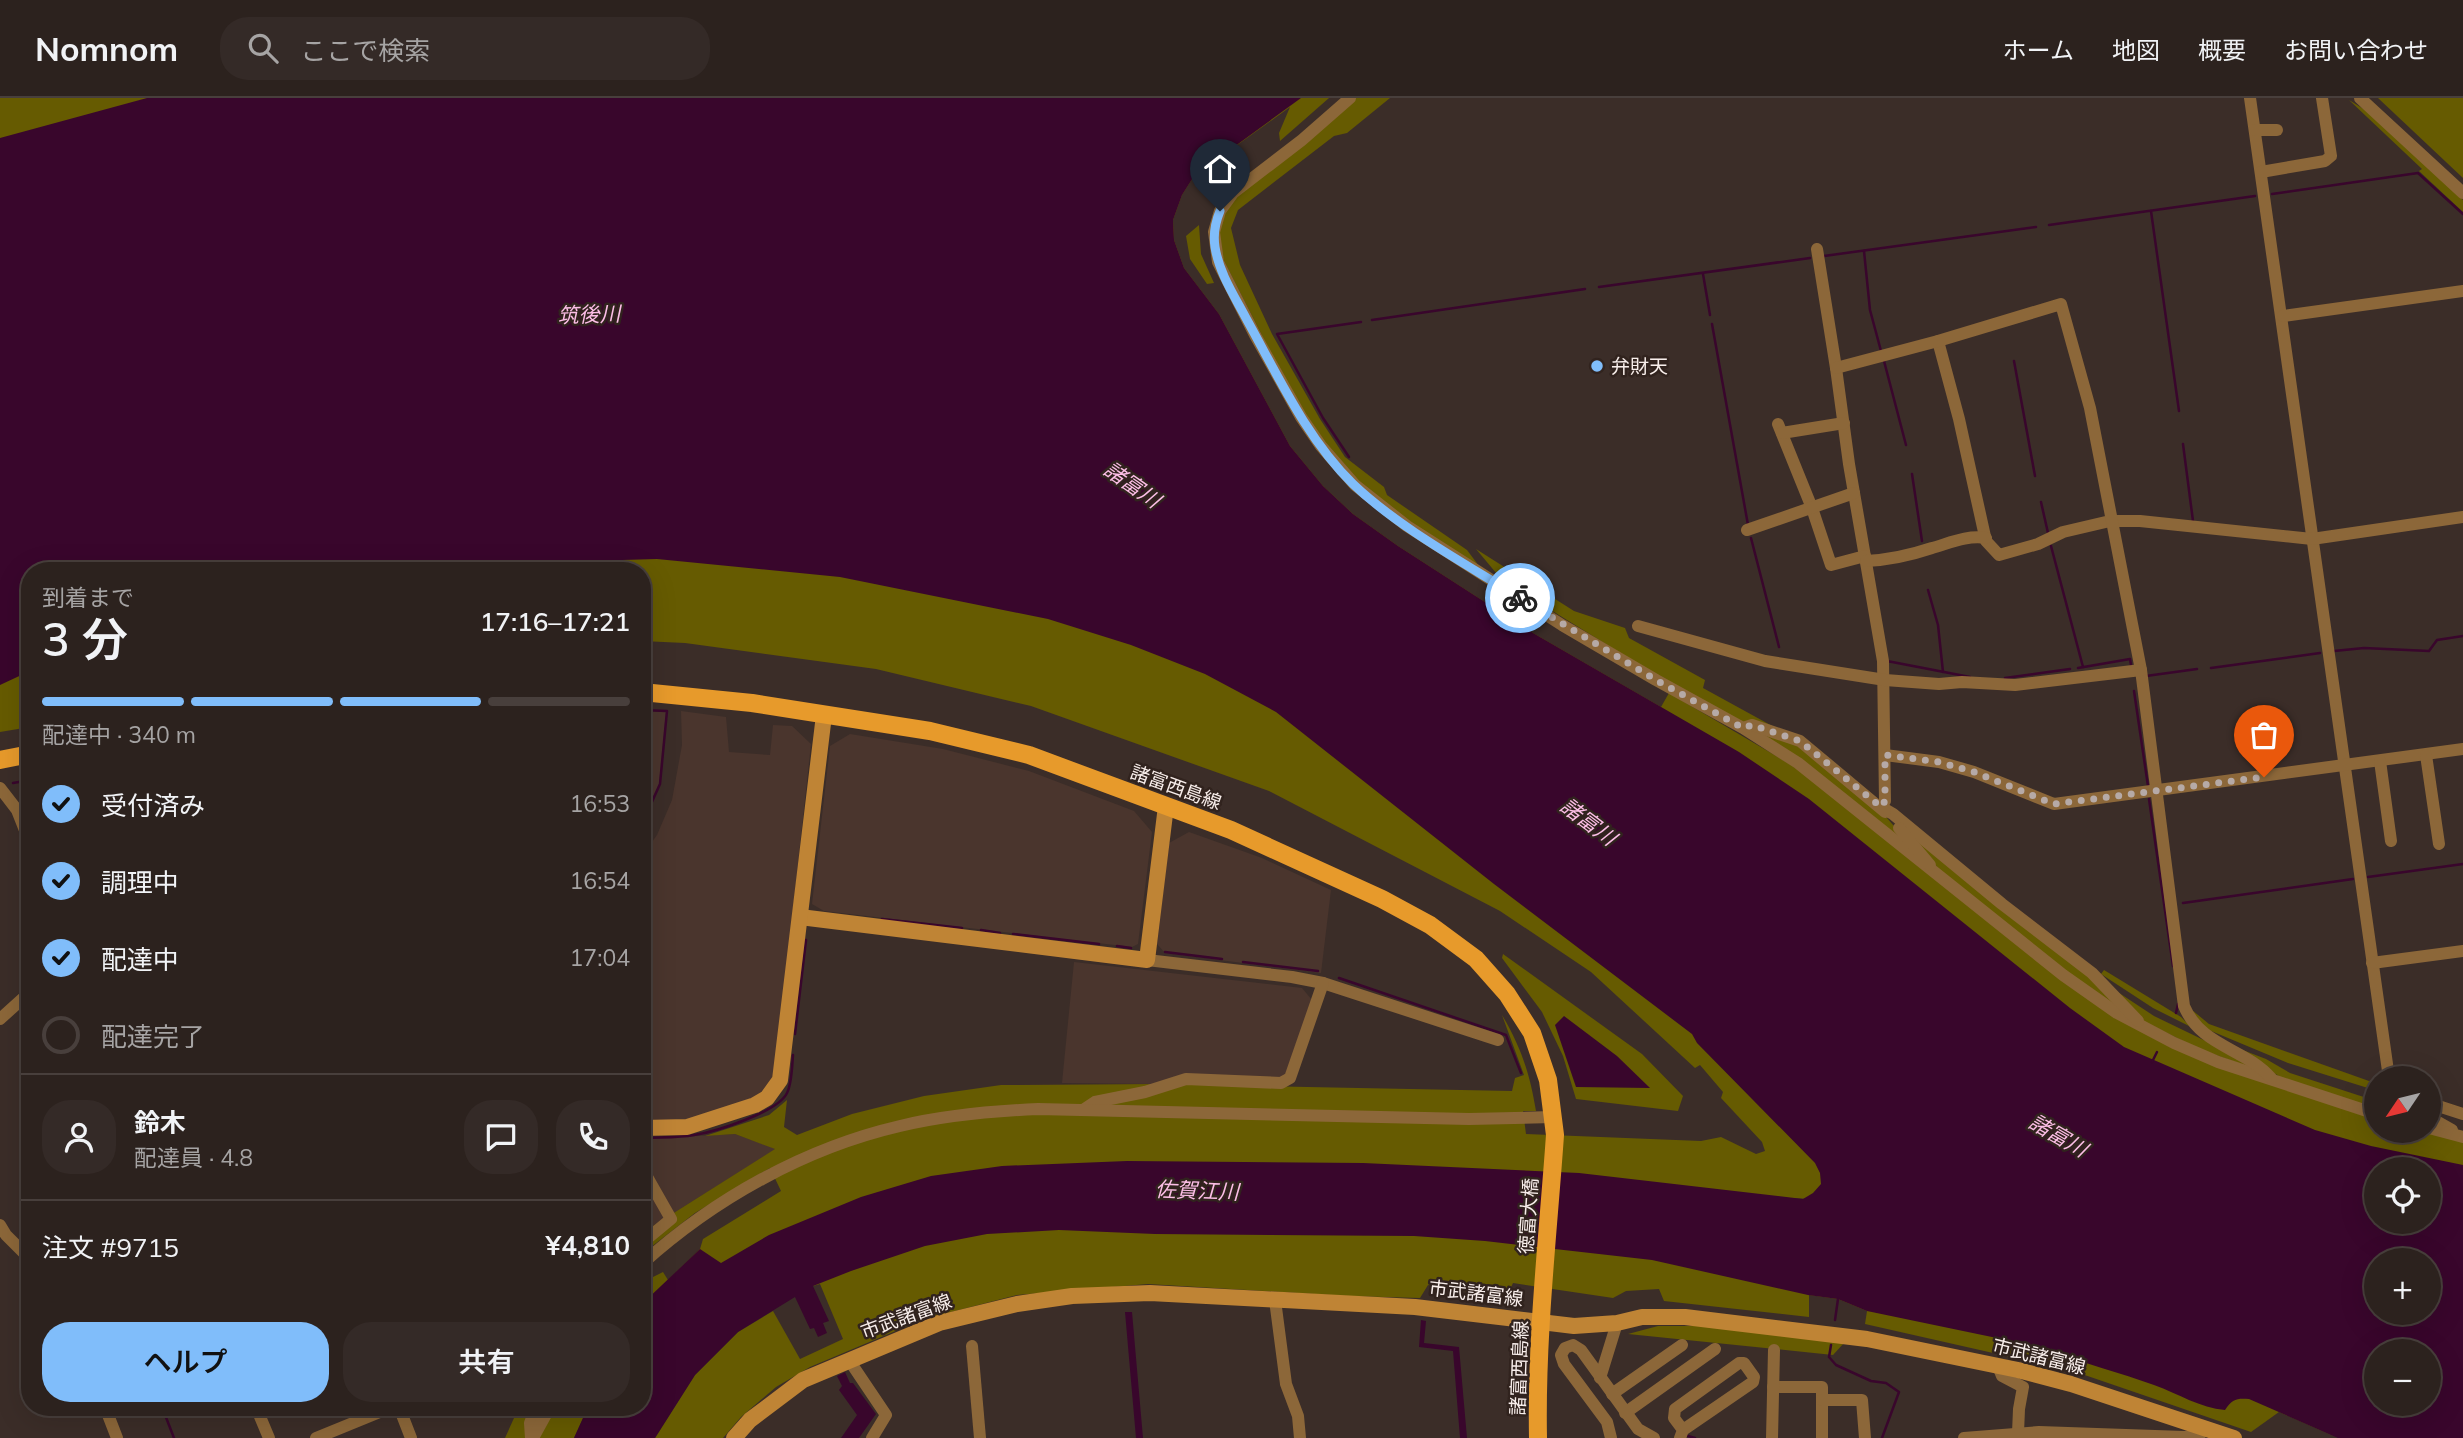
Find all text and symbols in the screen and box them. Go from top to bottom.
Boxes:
search box [220,17,710,80]
text: Nomnom [35,28,178,69]
icon: search [244,29,282,67]
text: ここで検索 [300,34,430,67]
text: ホーム [2003,35,2074,65]
text: 地図 [2112,35,2160,65]
text: 概要 [2198,35,2246,65]
text: お問い合わせ [2284,35,2428,65]
pin [1190,139,1250,211]
icon: home [1201,150,1239,188]
water label: 筑後川 [557,300,623,328]
place label: 弁財天 [1611,354,1668,378]
marker: 弁財天 [1589,358,1605,374]
water label: 諸富川 [1099,455,1167,514]
courier [1485,563,1555,633]
icon: bike [1501,579,1539,617]
text: 到着まで [42,583,134,612]
text: 17:16–17:21 [480,605,630,638]
text: 3 分 [42,610,128,668]
pin [2234,705,2294,777]
icon: bag [2245,716,2283,754]
text: 配達中 · 340 m [42,720,196,749]
street label: 諸富西島線 [1127,759,1225,815]
icon: check [42,785,80,823]
text: 受付済み [101,789,205,822]
text: 16:53 [570,789,630,818]
water label: 諸富川 [1556,792,1623,852]
icon: check [42,862,80,900]
text: 調理中 [101,866,179,899]
text: 16:54 [570,866,630,895]
icon: check [42,939,80,977]
text: 配達中 [101,943,179,976]
text: 17:04 [570,943,630,972]
text: 配達完了 [101,1020,205,1053]
north arrow [2364,1066,2441,1143]
map controls [2364,1066,2441,1416]
button: person [42,1100,116,1174]
button: chat [464,1100,538,1174]
button: phone [556,1100,630,1174]
text: 鈴木 [134,1106,186,1139]
water label: 諸富川 [2025,1108,2094,1163]
text: 配達員 · 4.8 [134,1143,253,1172]
button: locate [2364,1157,2441,1234]
water label: 佐賀江川 [1155,1176,1241,1205]
street label: 徳富大橋 [1513,1177,1543,1255]
text: ¥4,810 [546,1229,630,1262]
text: 注文 #9715 [42,1231,179,1264]
button: + [2364,1248,2441,1325]
street label: 市武諸富線 [1427,1275,1525,1311]
street label: 市武諸富線 [857,1288,955,1344]
street label: 諸富西島線 [1505,1320,1533,1416]
button: ヘルプ [42,1322,329,1402]
button: 共有 [343,1322,630,1402]
street label: 市武諸富線 [1990,1333,2088,1379]
button: − [2364,1339,2441,1416]

